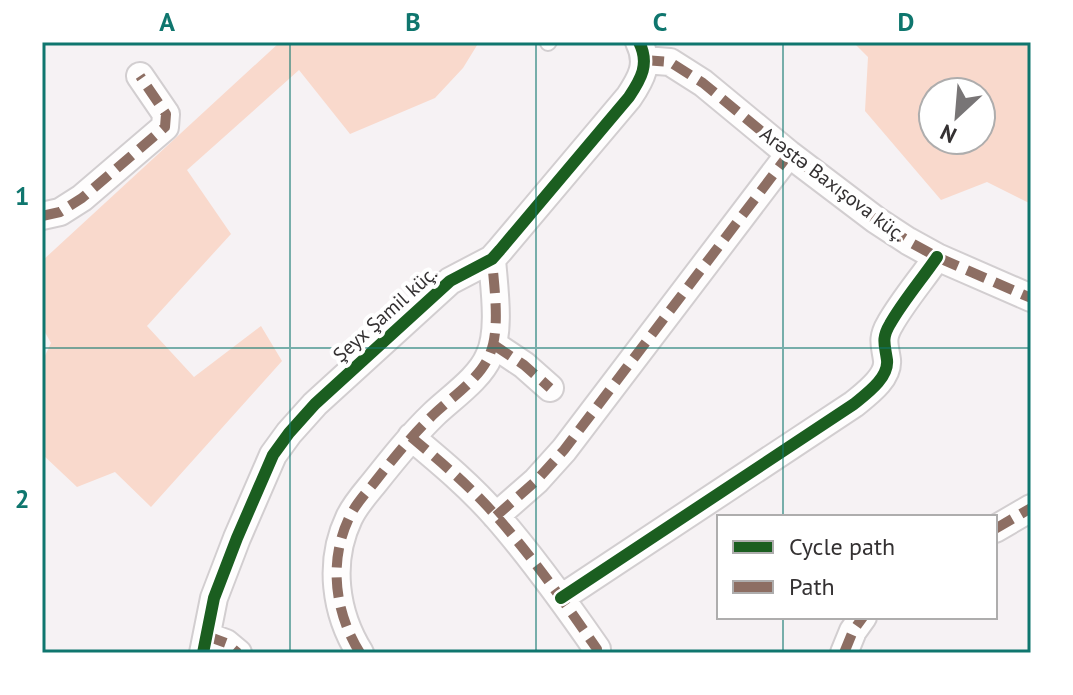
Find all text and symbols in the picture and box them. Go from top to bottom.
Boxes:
text: A [159,5,175,38]
text: B [405,5,421,38]
text: C [653,5,667,38]
text: D [898,5,914,38]
north arrow [917,76,997,156]
text: N [936,118,961,150]
street label: Arəstə Baxışova küç. [755,121,911,247]
text: 1 [15,179,29,212]
street label: Şeyx Şamil küç. [327,260,443,368]
text: 2 [15,482,29,515]
legend [717,515,997,619]
text: Cycle path [789,531,895,562]
text: Path [789,571,835,602]

